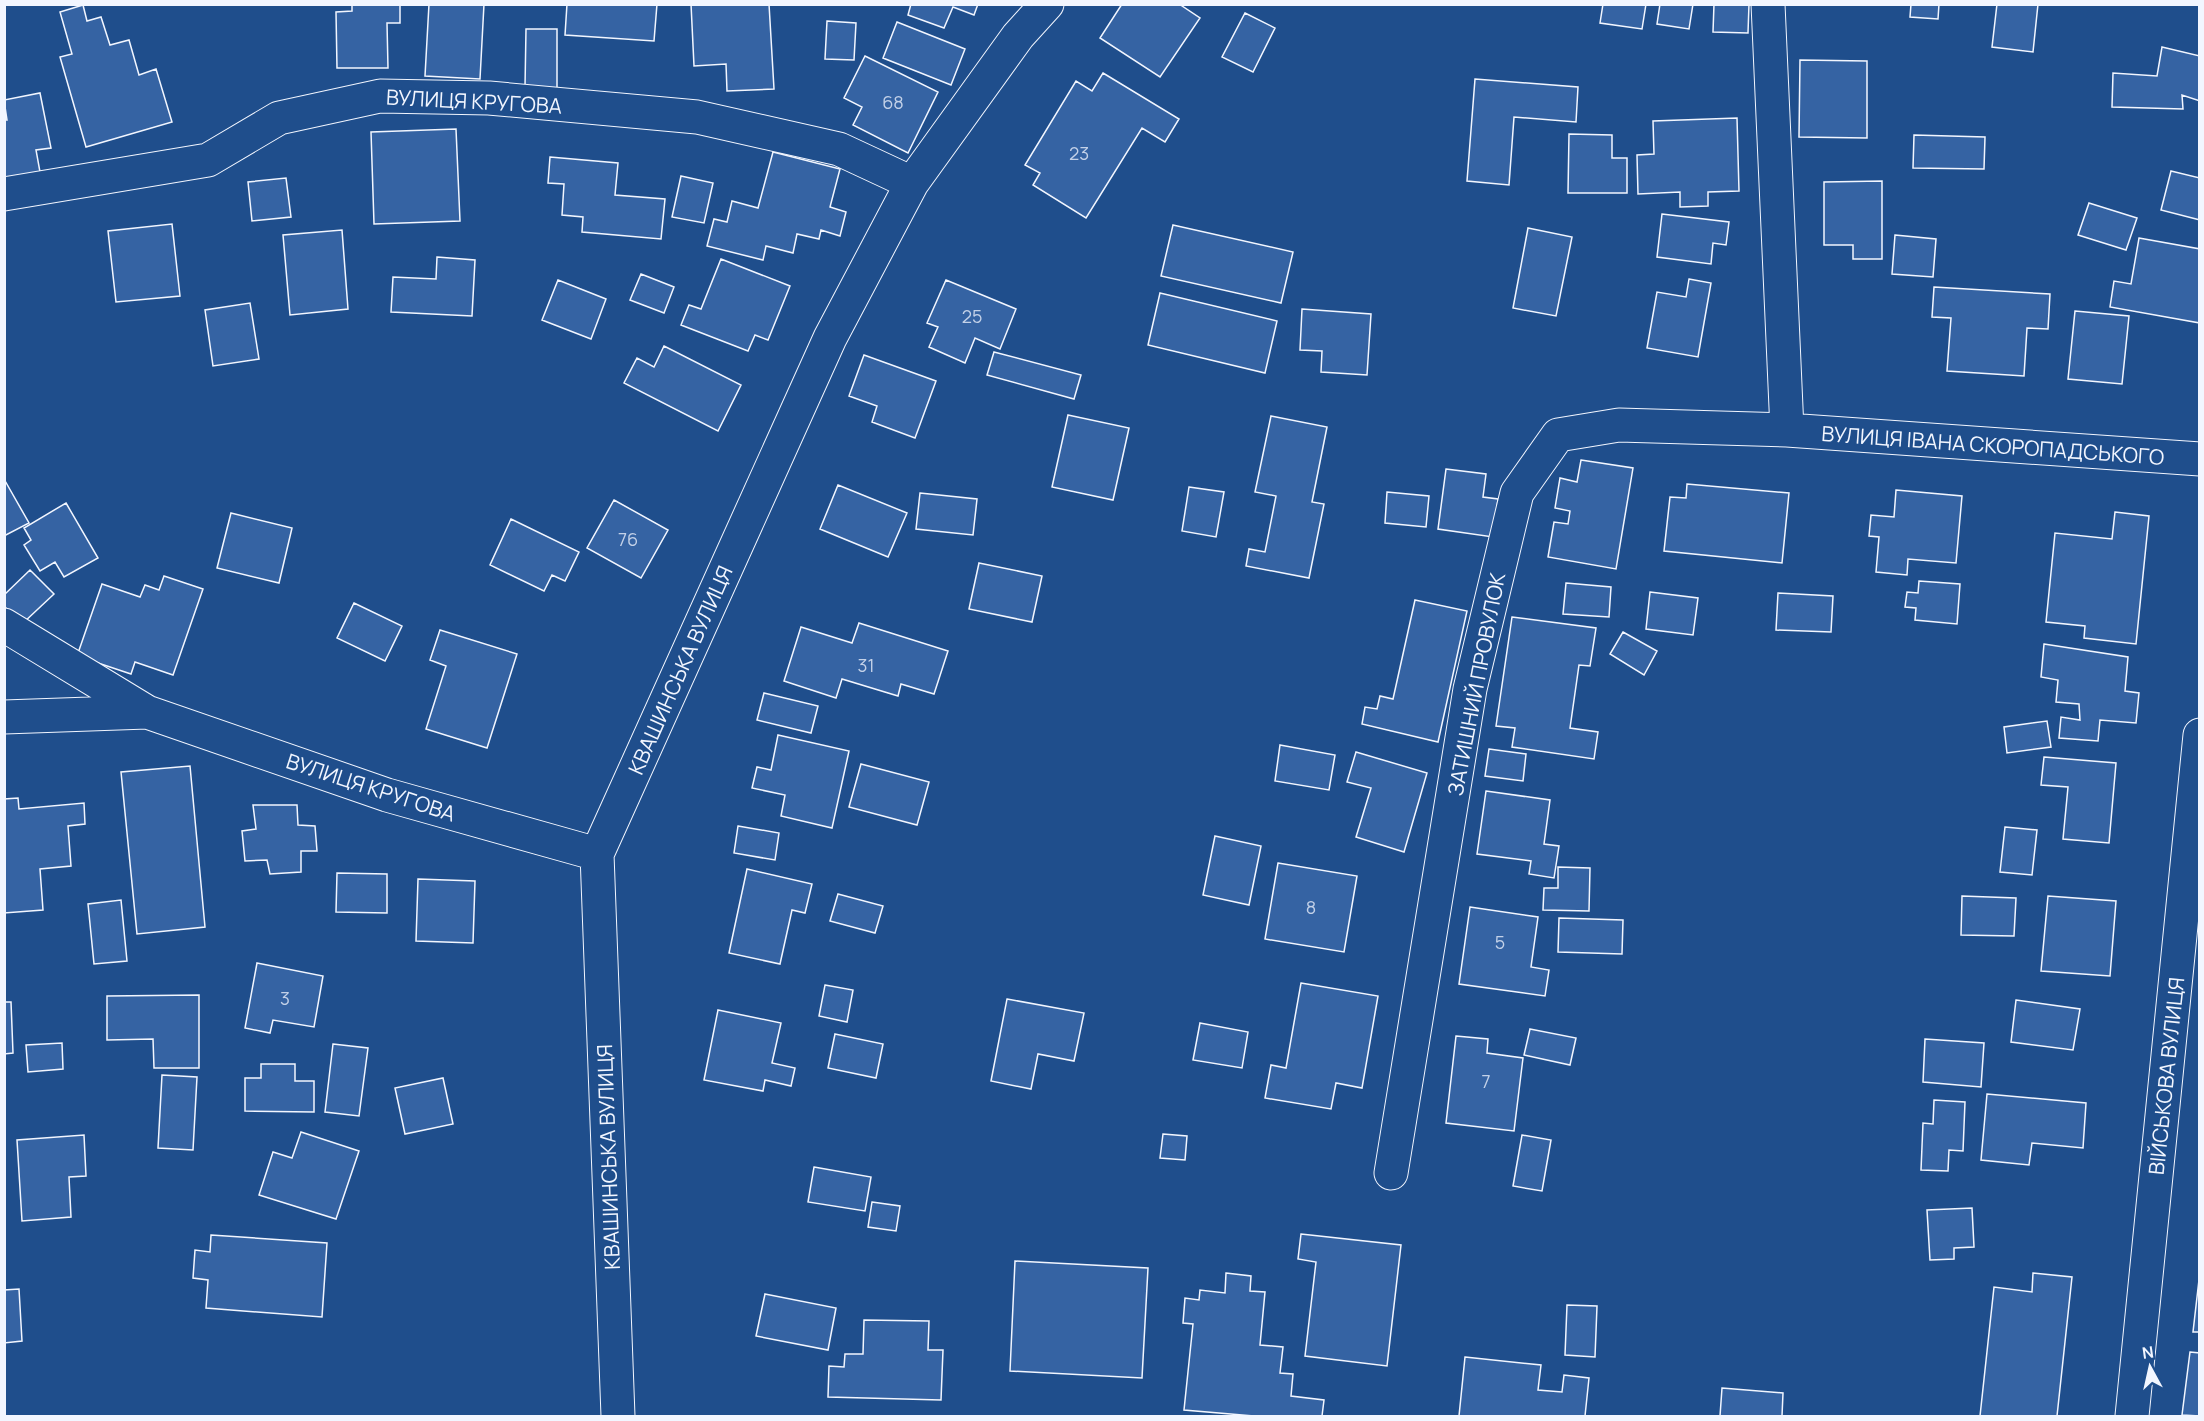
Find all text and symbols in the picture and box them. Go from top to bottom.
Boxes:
street label: ВУЛИЦЯ КРУГОВА [385,82,563,120]
house number: 68 [882,90,904,114]
house number: 23 [1069,141,1089,165]
house number: 25 [962,304,982,328]
street label: ВУЛИЦЯ ІВАНА СКОРОПАДСЬКОГО [1821,419,2165,471]
house number: 76 [618,527,638,551]
street label: КВАШИНСЬКА ВУЛИЦЯ [621,561,739,779]
street label: ЗАТИШНИЙ ПРОВУЛОК [1441,570,1511,798]
house number: 31 [858,653,874,677]
street label: ВУЛИЦЯ КРУГОВА [283,746,459,828]
house number: 8 [1306,895,1316,919]
house number: 5 [1495,930,1505,954]
street label: ВІЙСЬКОВА ВУЛИЦЯ [2142,976,2190,1176]
house number: 3 [280,986,290,1010]
street label: КВАШИНСЬКА ВУЛИЦЯ [590,1044,626,1270]
house number: 7 [1481,1069,1491,1093]
north arrow [2120,1337,2180,1397]
text: N [2141,1340,2155,1364]

